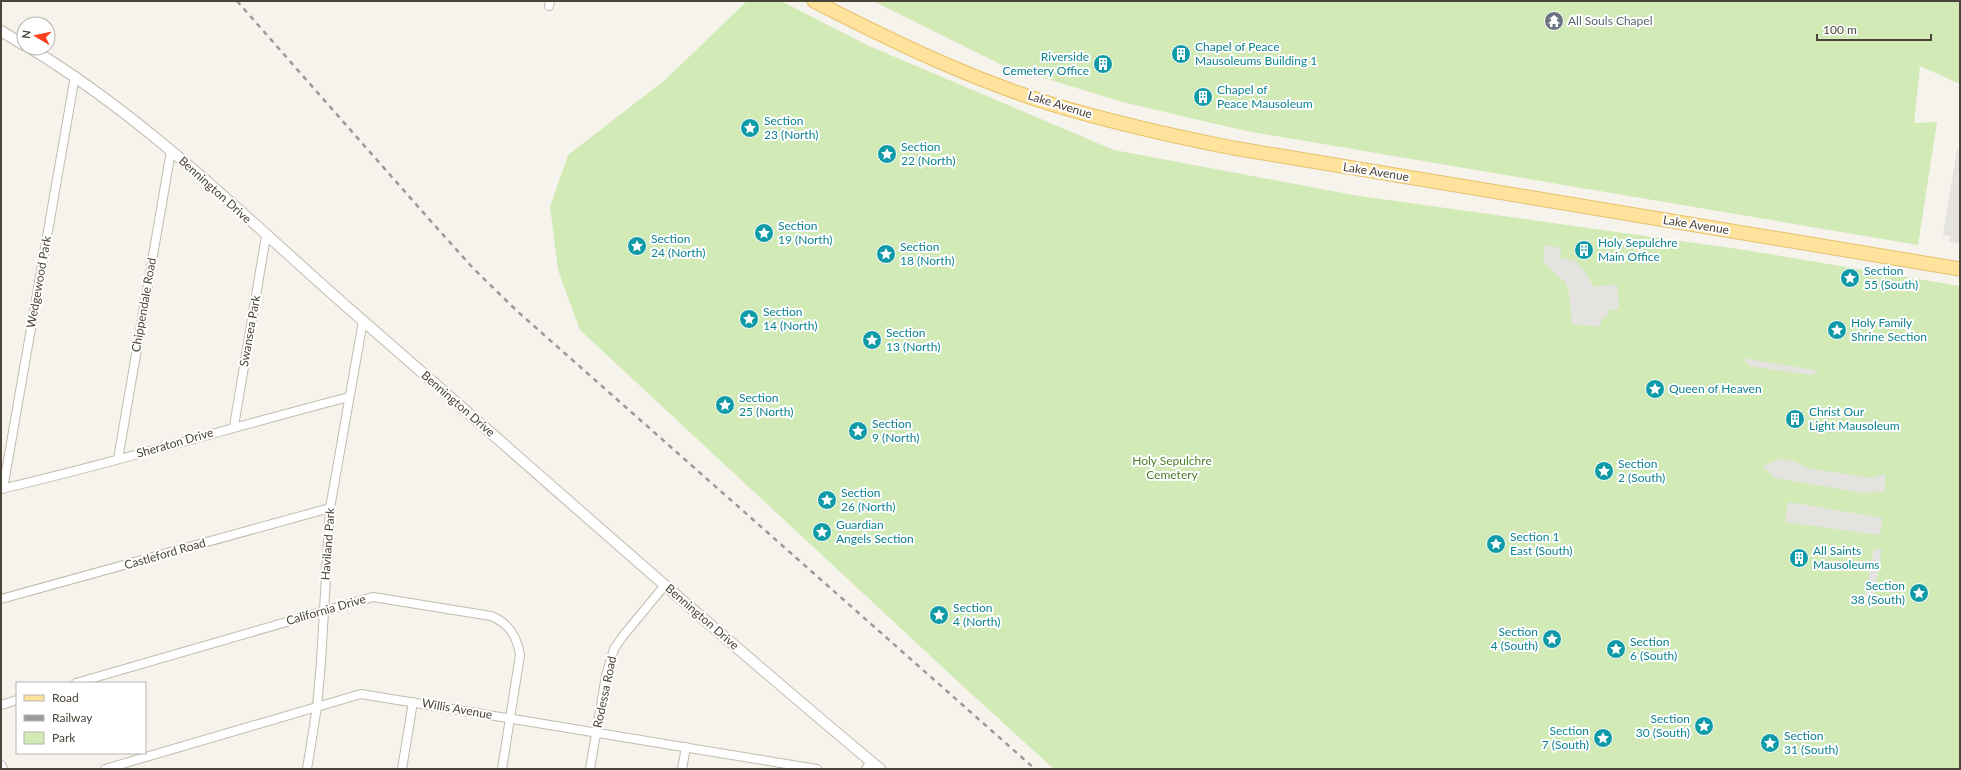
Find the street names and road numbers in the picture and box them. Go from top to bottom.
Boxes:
street label: Lake Avenue [1026,88,1094,121]
street label: Bennington Drive [176,153,255,226]
street label: Lake Avenue [1342,159,1410,184]
street label: Lake Avenue [1662,212,1730,237]
street label: Wedgewood Park [23,234,54,329]
street label: Chippendale Road [128,257,159,353]
street label: Swansea Park [236,293,263,368]
street label: Bennington Drive [418,368,498,440]
street label: Sheraton Drive [135,424,215,461]
street label: Haviland Park [317,506,338,581]
street label: Castleford Road [122,535,207,572]
street label: Bennington Drive [662,581,742,653]
street label: California Drive [284,591,367,628]
street label: Rodessa Road [590,655,619,729]
street label: Willis Avenue [421,695,494,722]

